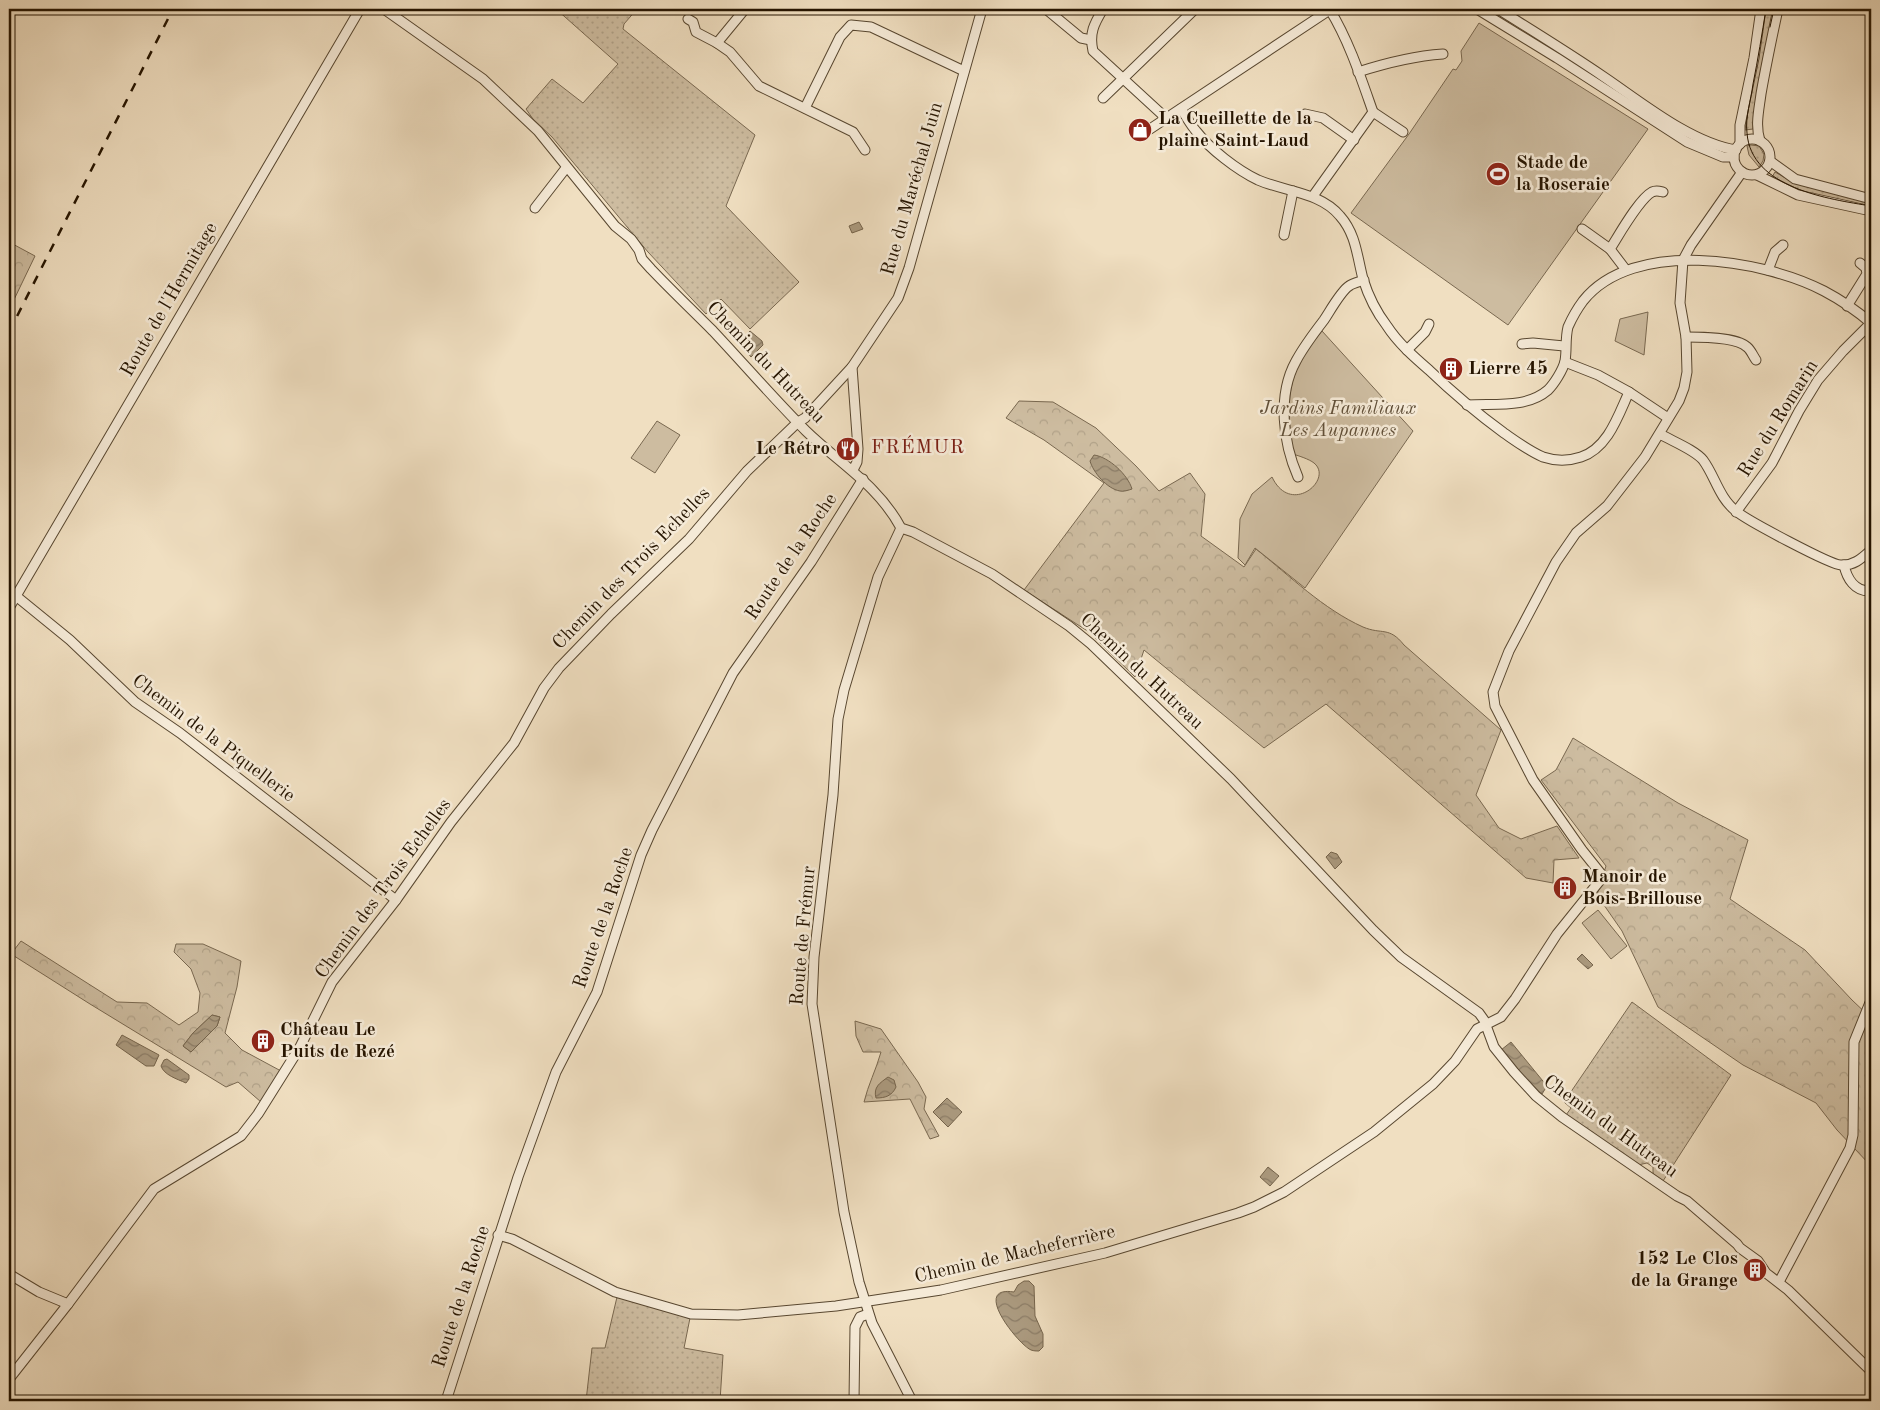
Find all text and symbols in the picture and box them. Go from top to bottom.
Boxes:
street label: Rue du Maréchal Juin [879,100,947,278]
place label: La Cueillette de la plaine Saint-Laud [1158,110,1312,151]
shop icon: La Cueillette de la plaine Saint-Laud [1127,117,1153,143]
place label: Stade de la Roseraie [1516,154,1610,195]
sports icon: Stade de la Roseraie [1485,161,1511,187]
street label: Route de l'Hermitage [118,220,222,380]
street label: Chemin du Hutreau [702,299,828,427]
building icon: Lierre 45 [1438,356,1464,382]
street label: Rue du Romarin [1735,357,1823,481]
place label: Lierre 45 [1468,360,1548,379]
park label: Jardins Familiaux Les Aupannes [1260,400,1416,441]
district label: FRÉMUR [871,435,965,458]
restaurant icon: Le Rétro [835,436,861,462]
place label: Le Rétro [755,440,830,459]
street label: Chemin des Trois Echelles [550,484,714,654]
street label: Route de la Roche [743,490,841,624]
street label: Chemin du Hutreau [1076,610,1206,734]
street label: Chemin de la Piquellerie [128,672,298,806]
street label: Chemin des Trois Echelles [313,796,455,982]
street label: Route de la Roche [571,845,637,991]
street label: Route de Frémur [788,865,820,1007]
place label: Manoir de Bois-Brillouse [1582,868,1702,909]
building icon: Manoir de Bois-Brillouse [1552,875,1578,901]
place label: Château Le Puits de Rezé [280,1021,395,1062]
building icon: Château Le Puits de Rezé [250,1028,276,1054]
street label: Chemin du Hutreau [1539,1072,1681,1182]
street label: Chemin de Macheferrière [913,1223,1117,1287]
street label: Route de la Roche [430,1224,494,1370]
place label: 152 Le Clos de la Grange [1631,1250,1738,1291]
building icon: 152 Le Clos de la Grange [1742,1257,1768,1283]

